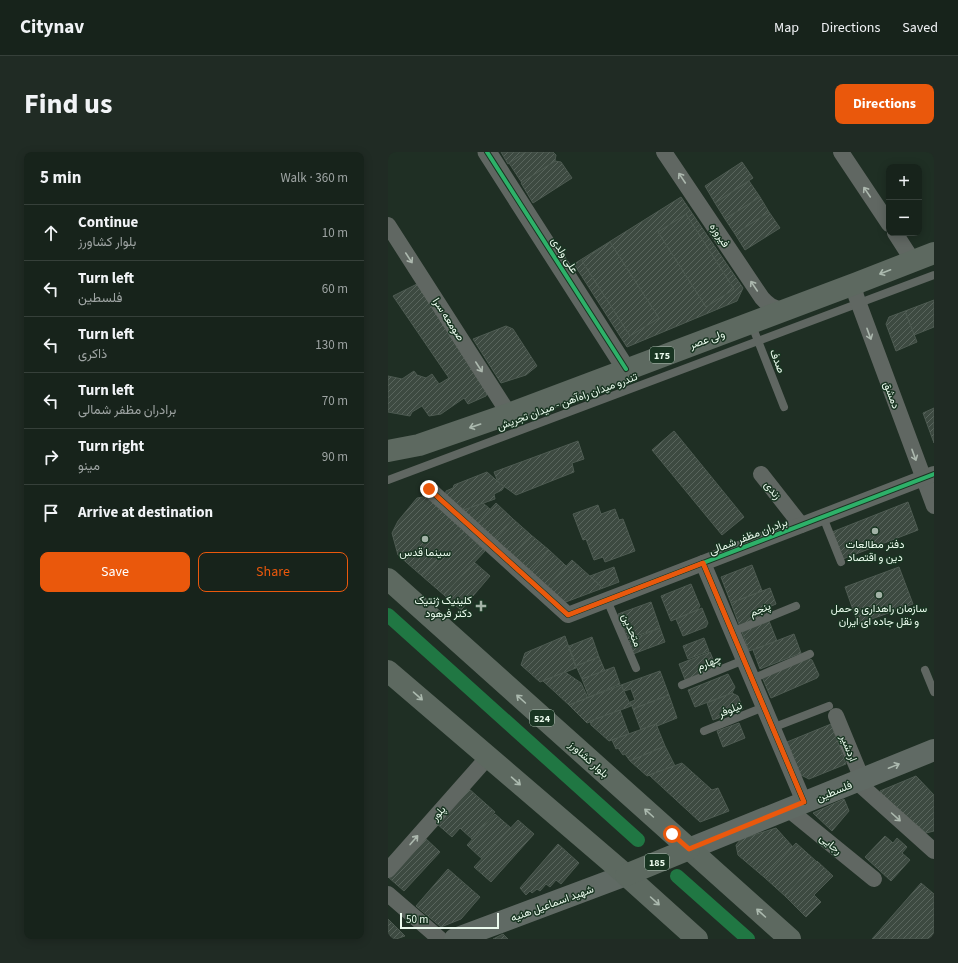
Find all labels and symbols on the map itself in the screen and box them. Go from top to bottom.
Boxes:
one-way arrow [678,173,686,184]
one-way arrow [863,187,871,198]
street label: فیروزه [706,220,733,250]
street label: علی ولدی [547,234,582,276]
one-way arrow [405,252,413,263]
one-way arrow [879,268,891,276]
one-way arrow [750,281,758,292]
street label: صومعه سرا [429,295,468,344]
street label: ولی عصر [686,326,727,353]
one-way arrow [866,327,874,339]
road number: 175 [650,347,674,363]
street label: صدف [766,347,789,375]
one-way arrow [476,361,484,373]
street label: تندرو میدان راه‌آهن - میدان تجریش [495,369,640,434]
street label: دمشق [880,379,903,411]
one-way arrow [469,422,481,430]
one-way arrow [911,449,919,461]
street label: زندی [761,478,785,503]
route end [420,480,438,498]
street label: برادران مظفر شمالی [707,515,790,558]
marker: دفتر مطالعات دین و اقتصاد [870,526,880,536]
marker: سینما قدس [420,534,430,544]
place label: دفتر مطالعات دین و اقتصاد [846,537,904,565]
place label: سینما قدس [399,545,451,560]
marker: سازمان راهداری و حمل و نقل جاده ای ایران [874,590,884,600]
place label: کلینیک ژنتیک دکتر فرهود [414,593,472,621]
street label: پنجم [747,598,773,620]
marker: کلینیک ژنتیک دکتر فرهود [475,600,487,612]
place label: سازمان راهداری و حمل و نقل جاده ای ایران [831,601,927,629]
street label: متحدین [618,611,645,649]
street label: چهارم [695,651,724,674]
one-way arrow [412,692,423,701]
one-way arrow [516,694,526,703]
street label: نیلوفر [715,698,744,721]
road number: 524 [530,710,554,726]
street label: اردشیر [836,731,861,764]
street label: بلوار کشاورز [565,737,612,781]
one-way arrow [887,762,899,770]
one-way arrow [511,776,521,785]
street label: فلسطین [814,777,854,805]
street label: پلور [427,803,449,825]
one-way arrow [644,809,654,818]
one-way arrow [891,812,901,822]
route start [663,825,681,843]
street label: رجایی [816,831,845,858]
one-way arrow [409,835,418,846]
road number: 185 [645,854,669,870]
street label: شهید اسماعیل هنیه [509,881,596,925]
one-way arrow [649,896,659,905]
one-way arrow [756,909,766,918]
scale bar [400,911,499,930]

